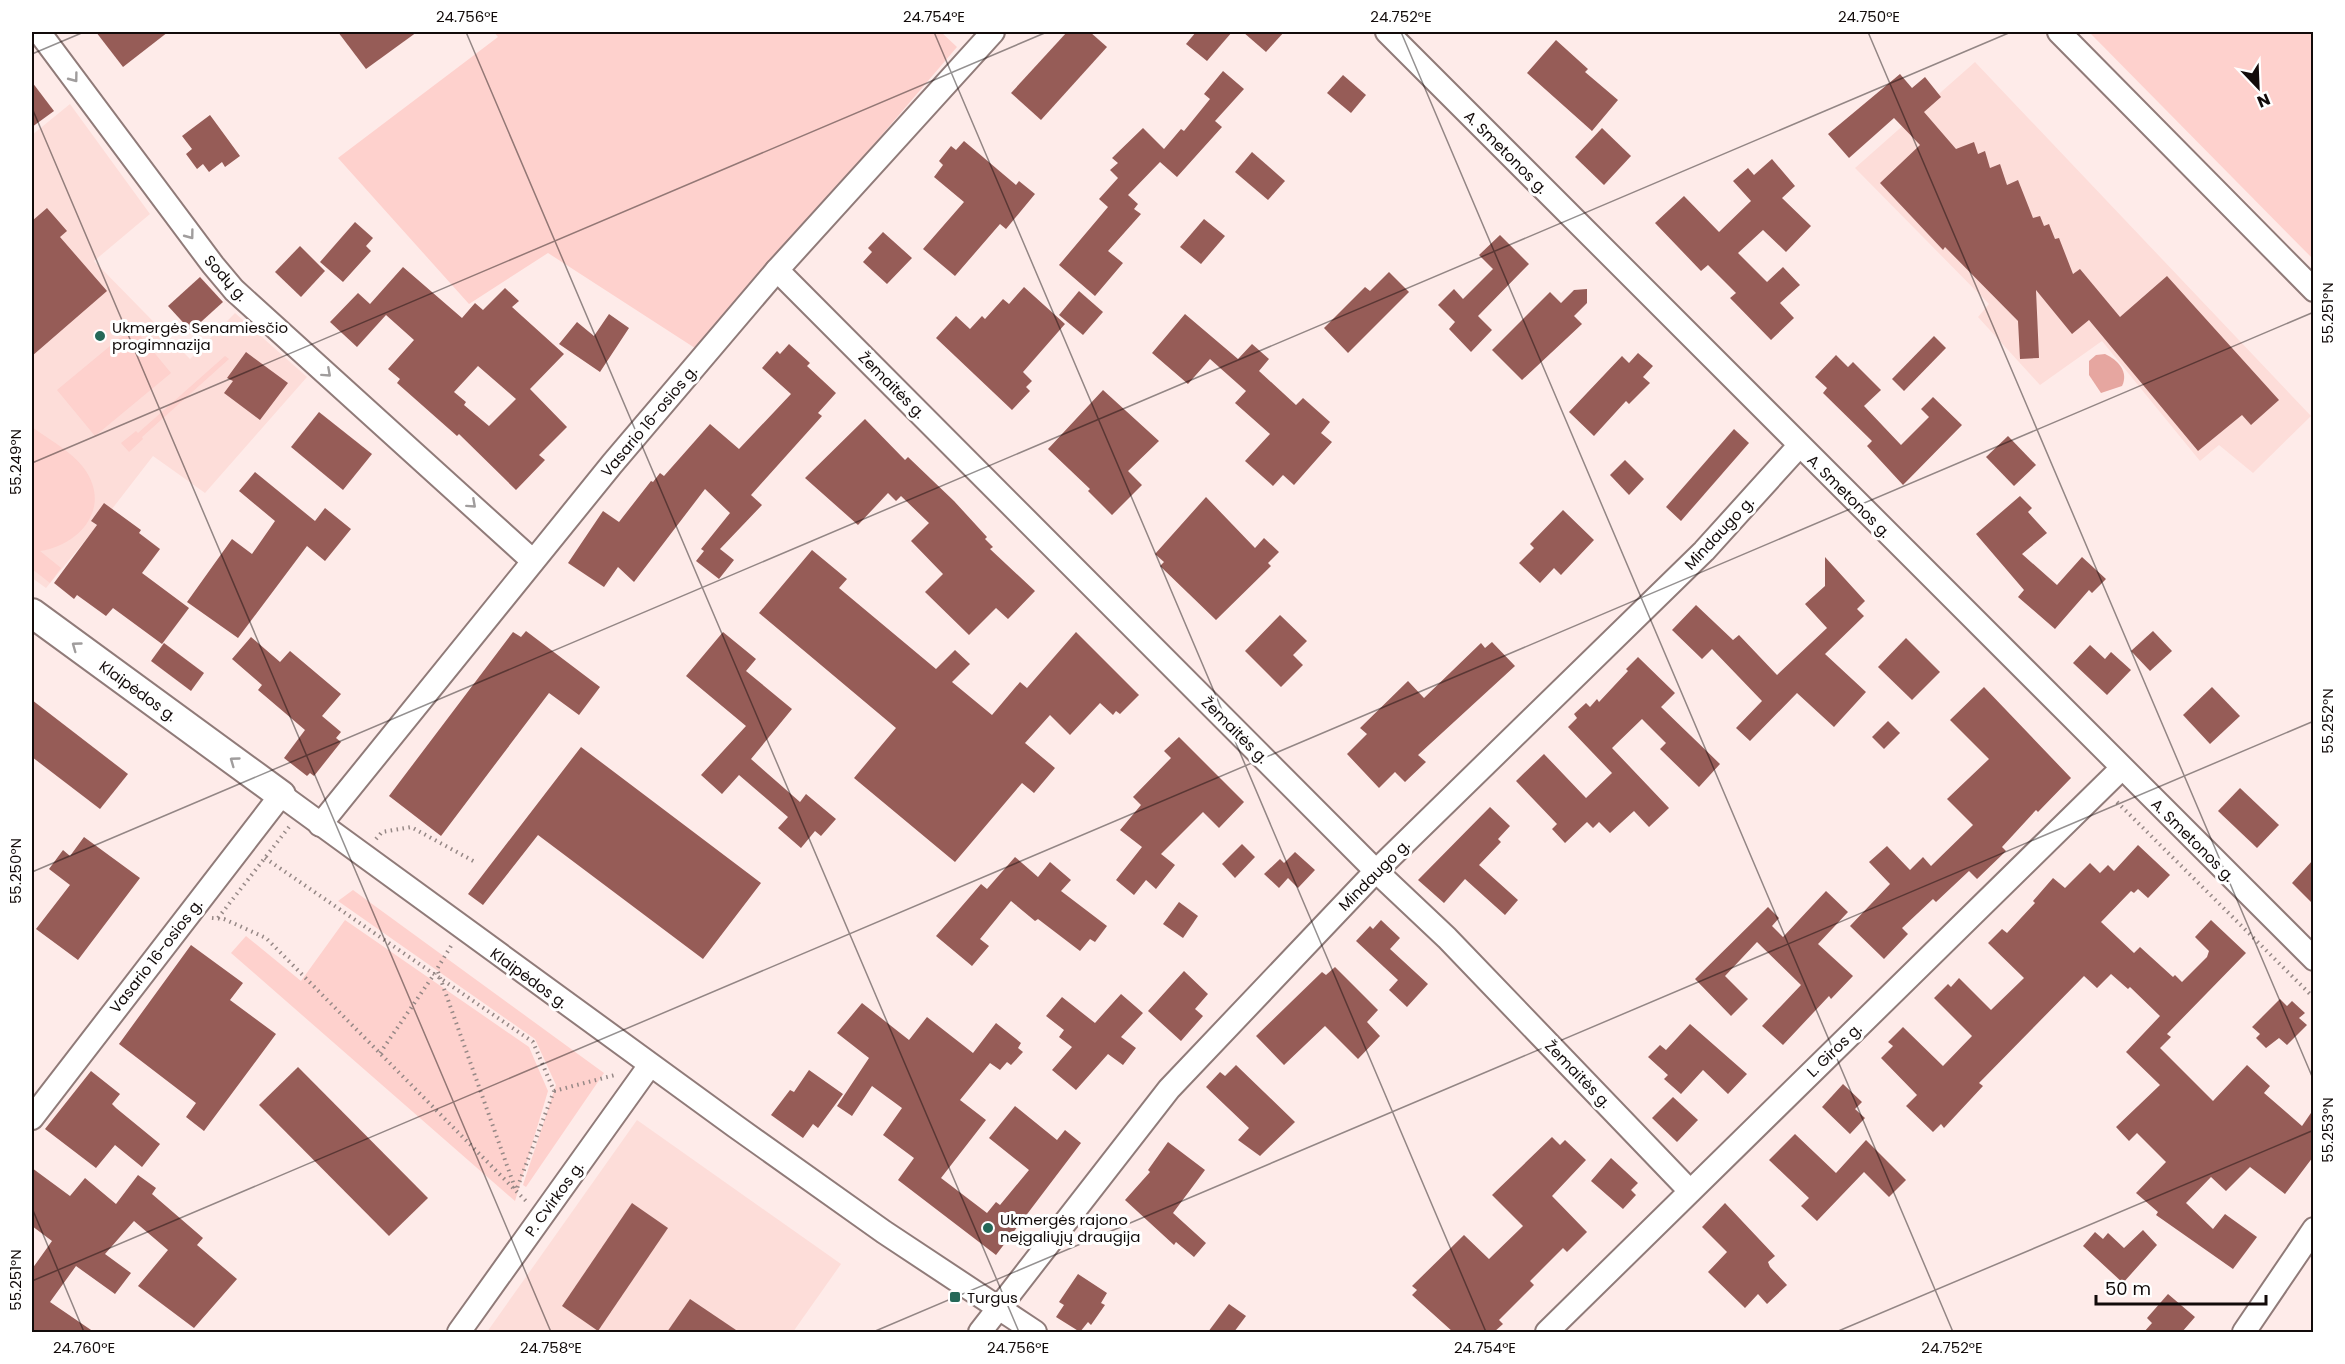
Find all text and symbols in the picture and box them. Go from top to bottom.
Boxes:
text: 24.756°E [436,6,498,27]
text: 24.754°E [903,6,965,27]
text: 24.752°E [1370,6,1432,27]
text: 24.750°E [1838,6,1900,27]
north arrow [2228,57,2288,117]
one-way arrow [67,72,78,83]
text: N [2254,87,2274,113]
street label: A. Smetonos g. [1460,106,1552,198]
one-way arrow [183,229,194,240]
street label: Sodų g. [200,250,252,306]
text: 55.251°N [2317,282,2338,344]
place label: Ukmergės Senamiesčio progimnazija [112,317,288,355]
marker: Ukmergės Senamiesčio progimnazija [93,329,107,343]
street label: Žemaitės g. [854,347,930,423]
street label: Vasario 16-osios g. [596,361,702,481]
one-way arrow [321,366,331,377]
text: 55.249°N [5,429,26,495]
street label: A. Smetonos g. [1803,450,1895,542]
street label: Mindaugo g. [1680,492,1758,574]
one-way arrow [465,497,475,508]
one-way arrow [72,642,83,653]
street label: Klaipėdos g. [95,656,181,726]
text: 55.252°N [2317,688,2338,754]
street label: Žemaitės g. [1197,692,1273,768]
one-way arrow [229,757,240,768]
street label: A. Smetonos g. [2147,794,2239,886]
street label: Mindaugo g. [1334,835,1414,915]
text: 55.250°N [5,838,26,904]
street label: Vasario 16-osios g. [105,895,207,1017]
street label: Klaipėdos g. [486,943,572,1013]
street label: L. Giros g. [1802,1018,1866,1082]
street label: Žemaitės g. [1540,1036,1616,1112]
text: 55.253°N [2317,1097,2338,1163]
street label: P. Cvirkos g. [520,1157,588,1241]
place label: Ukmergės rajono neįgaliųjų draugija [1000,1209,1140,1247]
marker: Ukmergės rajono neįgaliųjų draugija [981,1221,995,1235]
text: 55.251°N [5,1249,26,1311]
scale bar [2096,1268,2266,1306]
text: 50 m [2105,1276,2151,1301]
place label: Turgus [967,1287,1018,1308]
marker: Turgus [948,1290,962,1304]
text: 24.760°E [53,1337,115,1358]
text: 24.758°E [520,1337,582,1358]
text: 24.756°E [987,1337,1049,1358]
text: 24.754°E [1454,1337,1516,1358]
text: 24.752°E [1921,1337,1983,1358]

